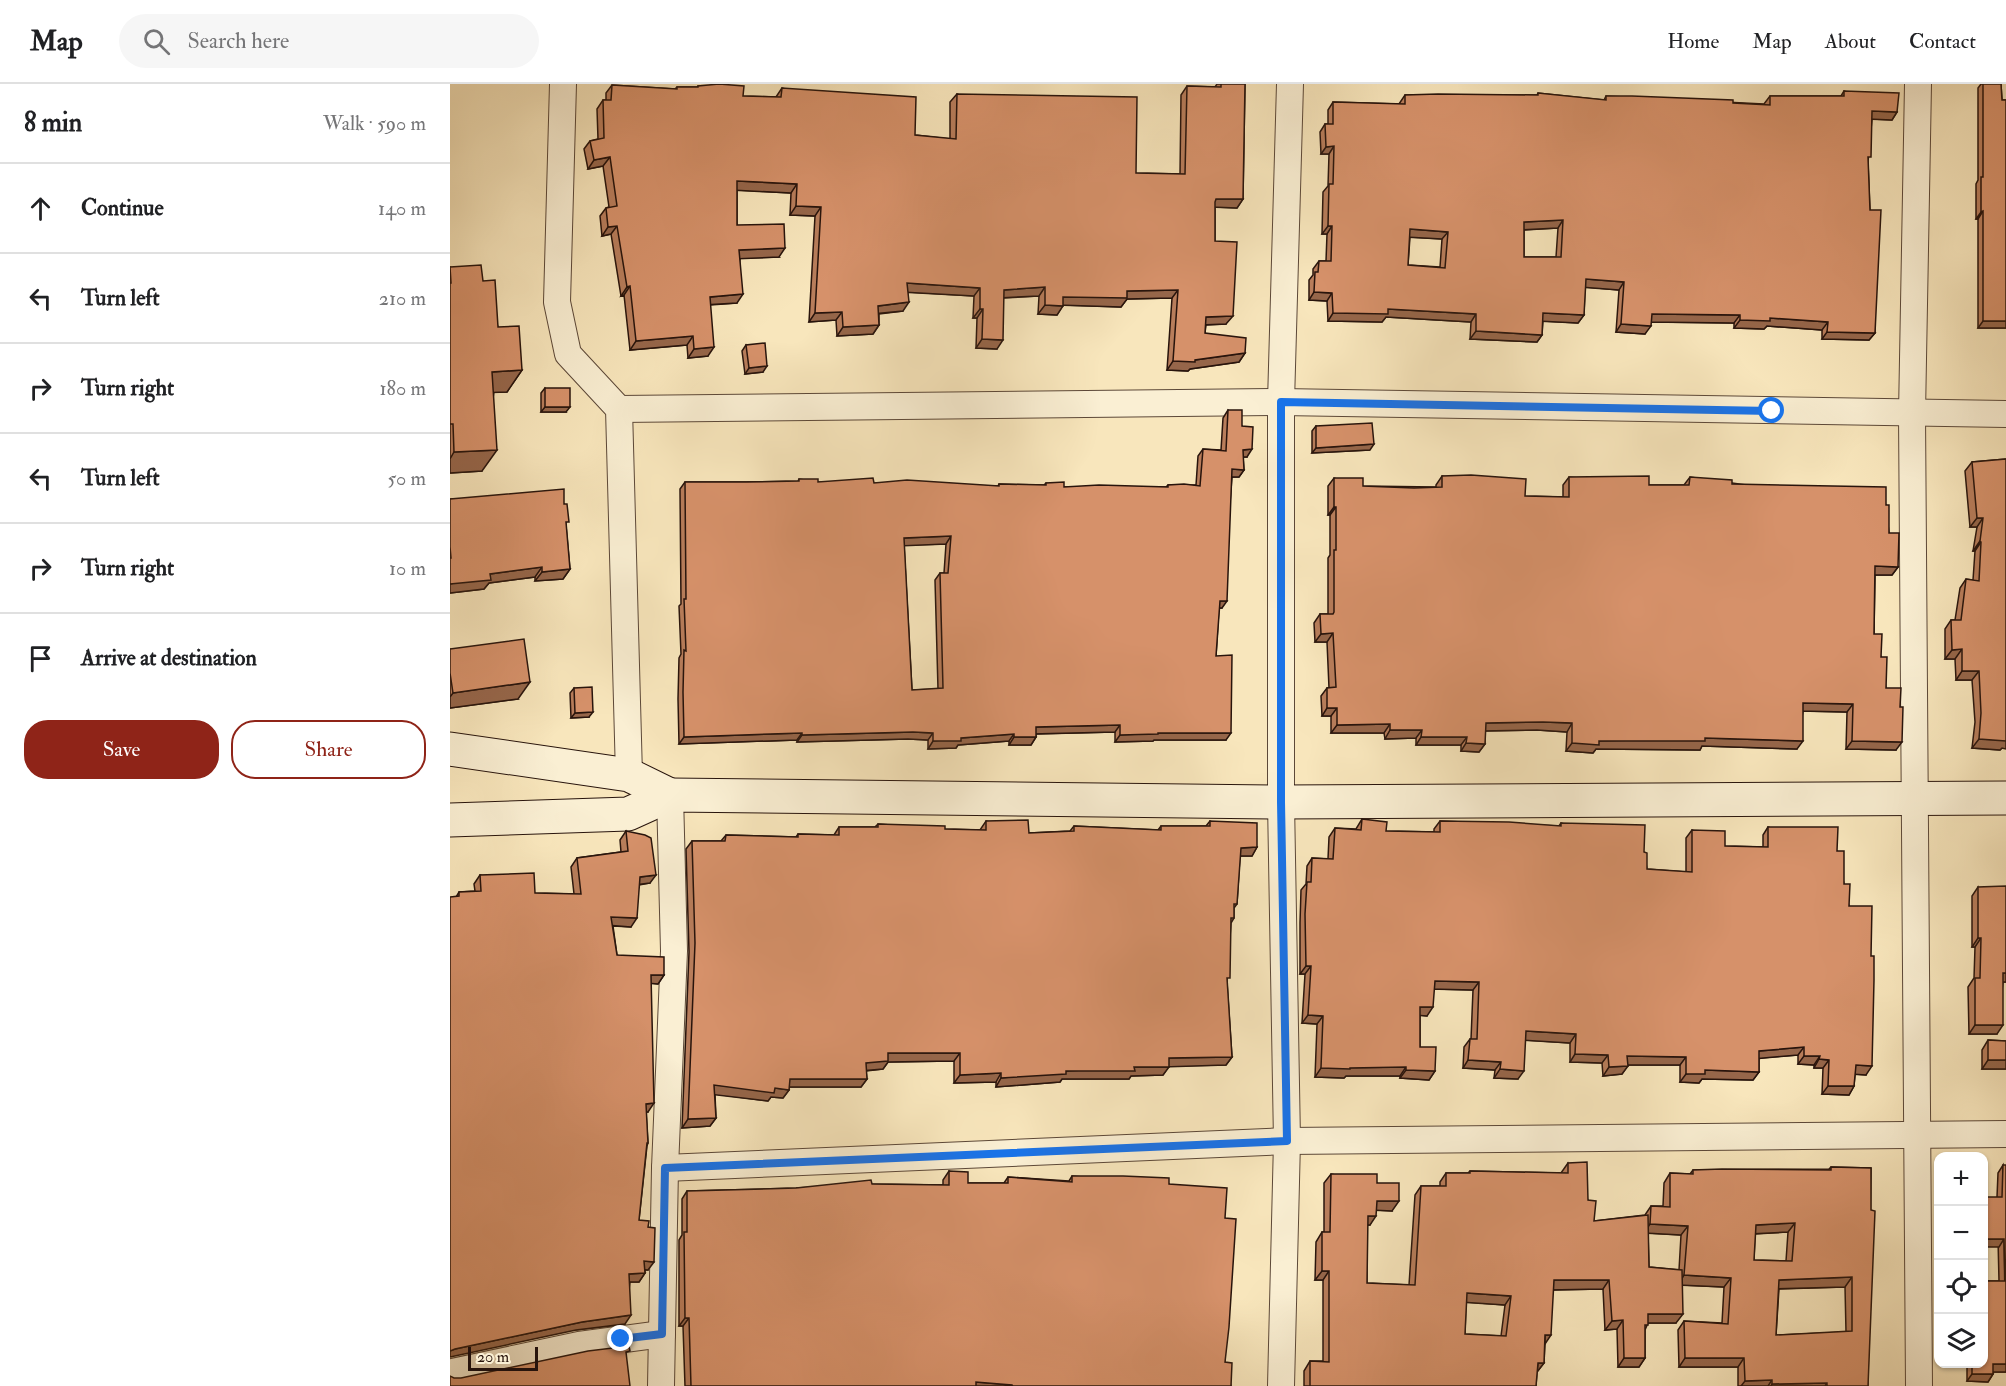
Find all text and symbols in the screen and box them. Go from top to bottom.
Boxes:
search box [119,14,539,68]
text: Map [30,24,83,59]
icon: search [140,25,173,58]
text: Search here [188,27,289,55]
text: Home [1667,28,1719,55]
text: Map [1752,28,1792,55]
text: About [1825,28,1876,55]
text: Contact [1909,28,1976,55]
text: 8 min [24,107,82,139]
text: Walk · 590 m [323,111,426,136]
icon: ahead [24,192,57,225]
text: Continue [81,194,164,222]
text: 140 m [378,196,426,221]
icon: left [24,282,57,315]
text: Turn left [81,284,160,312]
text: 210 m [379,286,426,311]
icon: right [24,372,57,405]
text: Turn right [81,374,174,402]
text: 180 m [379,376,426,401]
route start [1758,397,1784,423]
icon: left [24,462,57,495]
text: Turn left [81,464,160,492]
text: 50 m [387,466,426,491]
icon: right [24,552,57,585]
text: Turn right [81,554,174,582]
text: 10 m [389,556,426,581]
icon: arrive [24,642,57,675]
text: Arrive at destination [81,644,257,672]
button: Save [24,720,219,779]
button: Share [231,720,426,779]
map controls [1934,1152,1988,1368]
button: + [1934,1152,1988,1206]
button: − [1934,1206,1988,1260]
button: locate [1934,1260,1988,1314]
button: layers [1934,1314,1988,1368]
route end [607,1325,633,1351]
scale bar [468,1344,538,1372]
text: 20 m [477,1347,509,1367]

